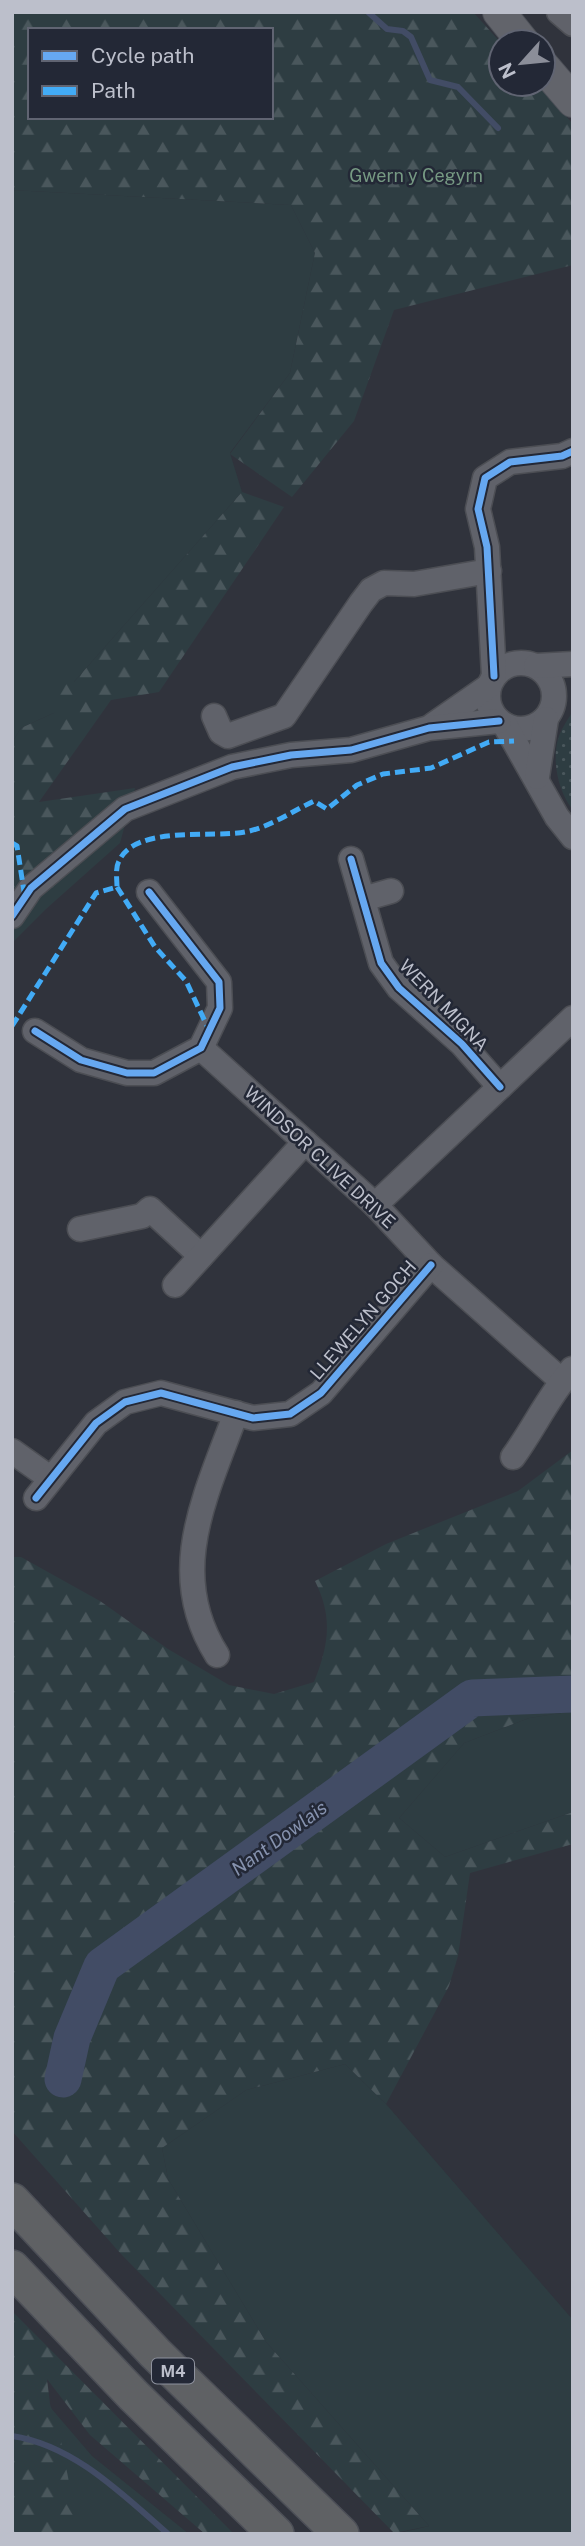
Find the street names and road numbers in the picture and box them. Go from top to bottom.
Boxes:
street label: WERN MIGNA [395,955,493,1055]
street label: WINDSOR CLIVE DRIVE [240,1082,400,1232]
street label: LLEWELYN GOCH [306,1256,420,1384]
road number: M4 [152,2358,194,2384]

